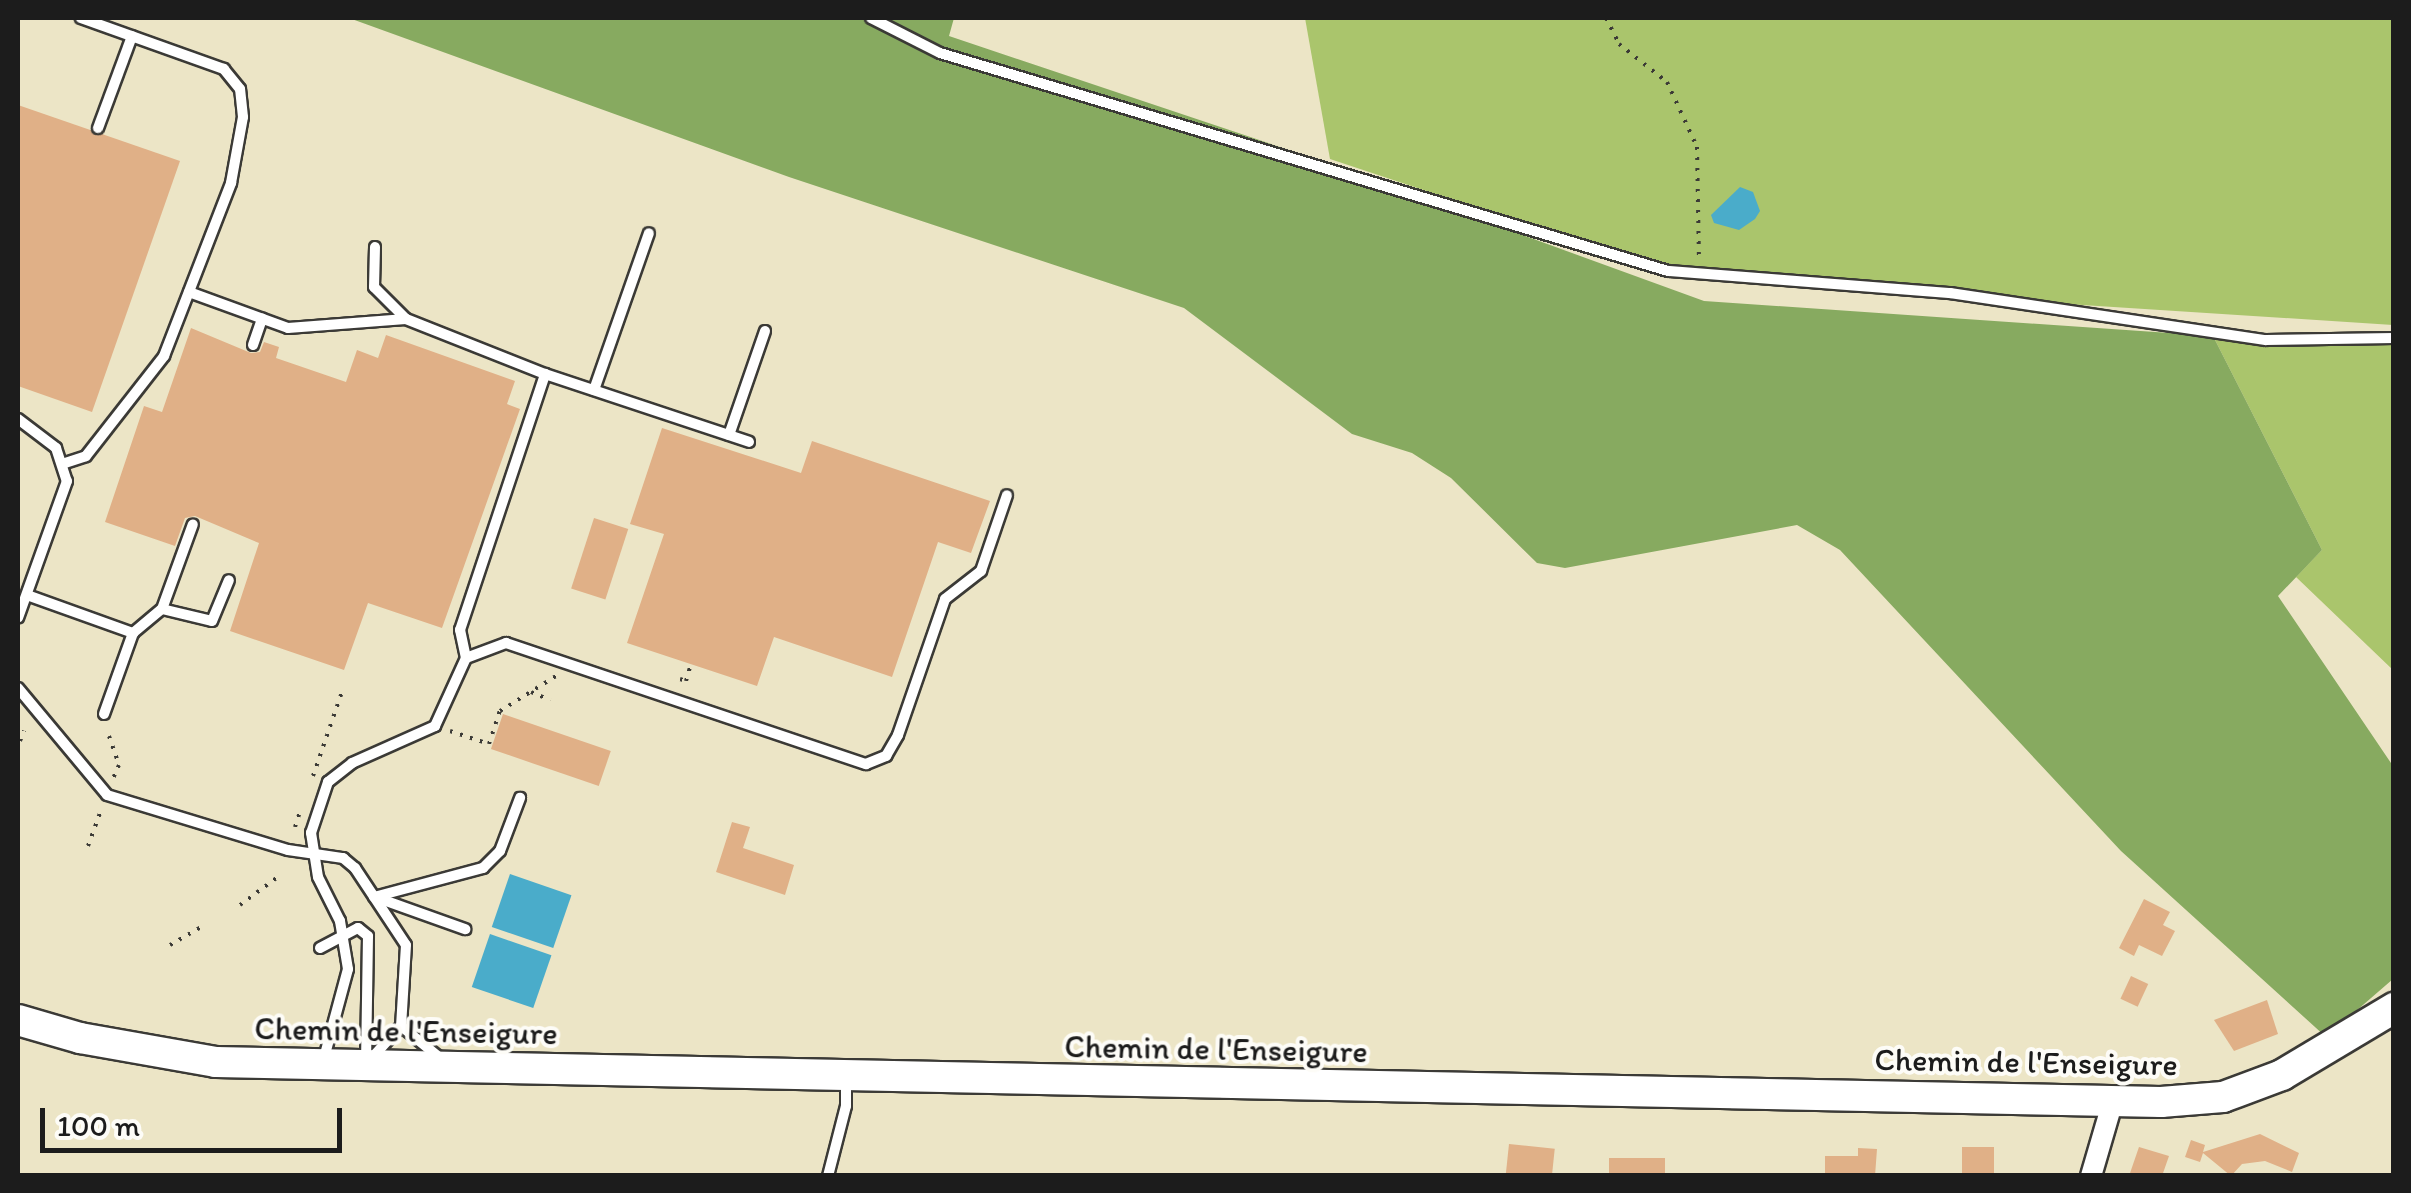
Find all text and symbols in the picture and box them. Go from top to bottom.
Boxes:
street label: Chemin de l'Enseigure [255,1009,557,1053]
street label: Chemin de l'Enseigure [1065,1027,1367,1071]
street label: Chemin de l'Enseigure [1875,1040,2177,1084]
scale bar [45,1088,348,1150]
text: 100 m [57,1107,140,1144]

